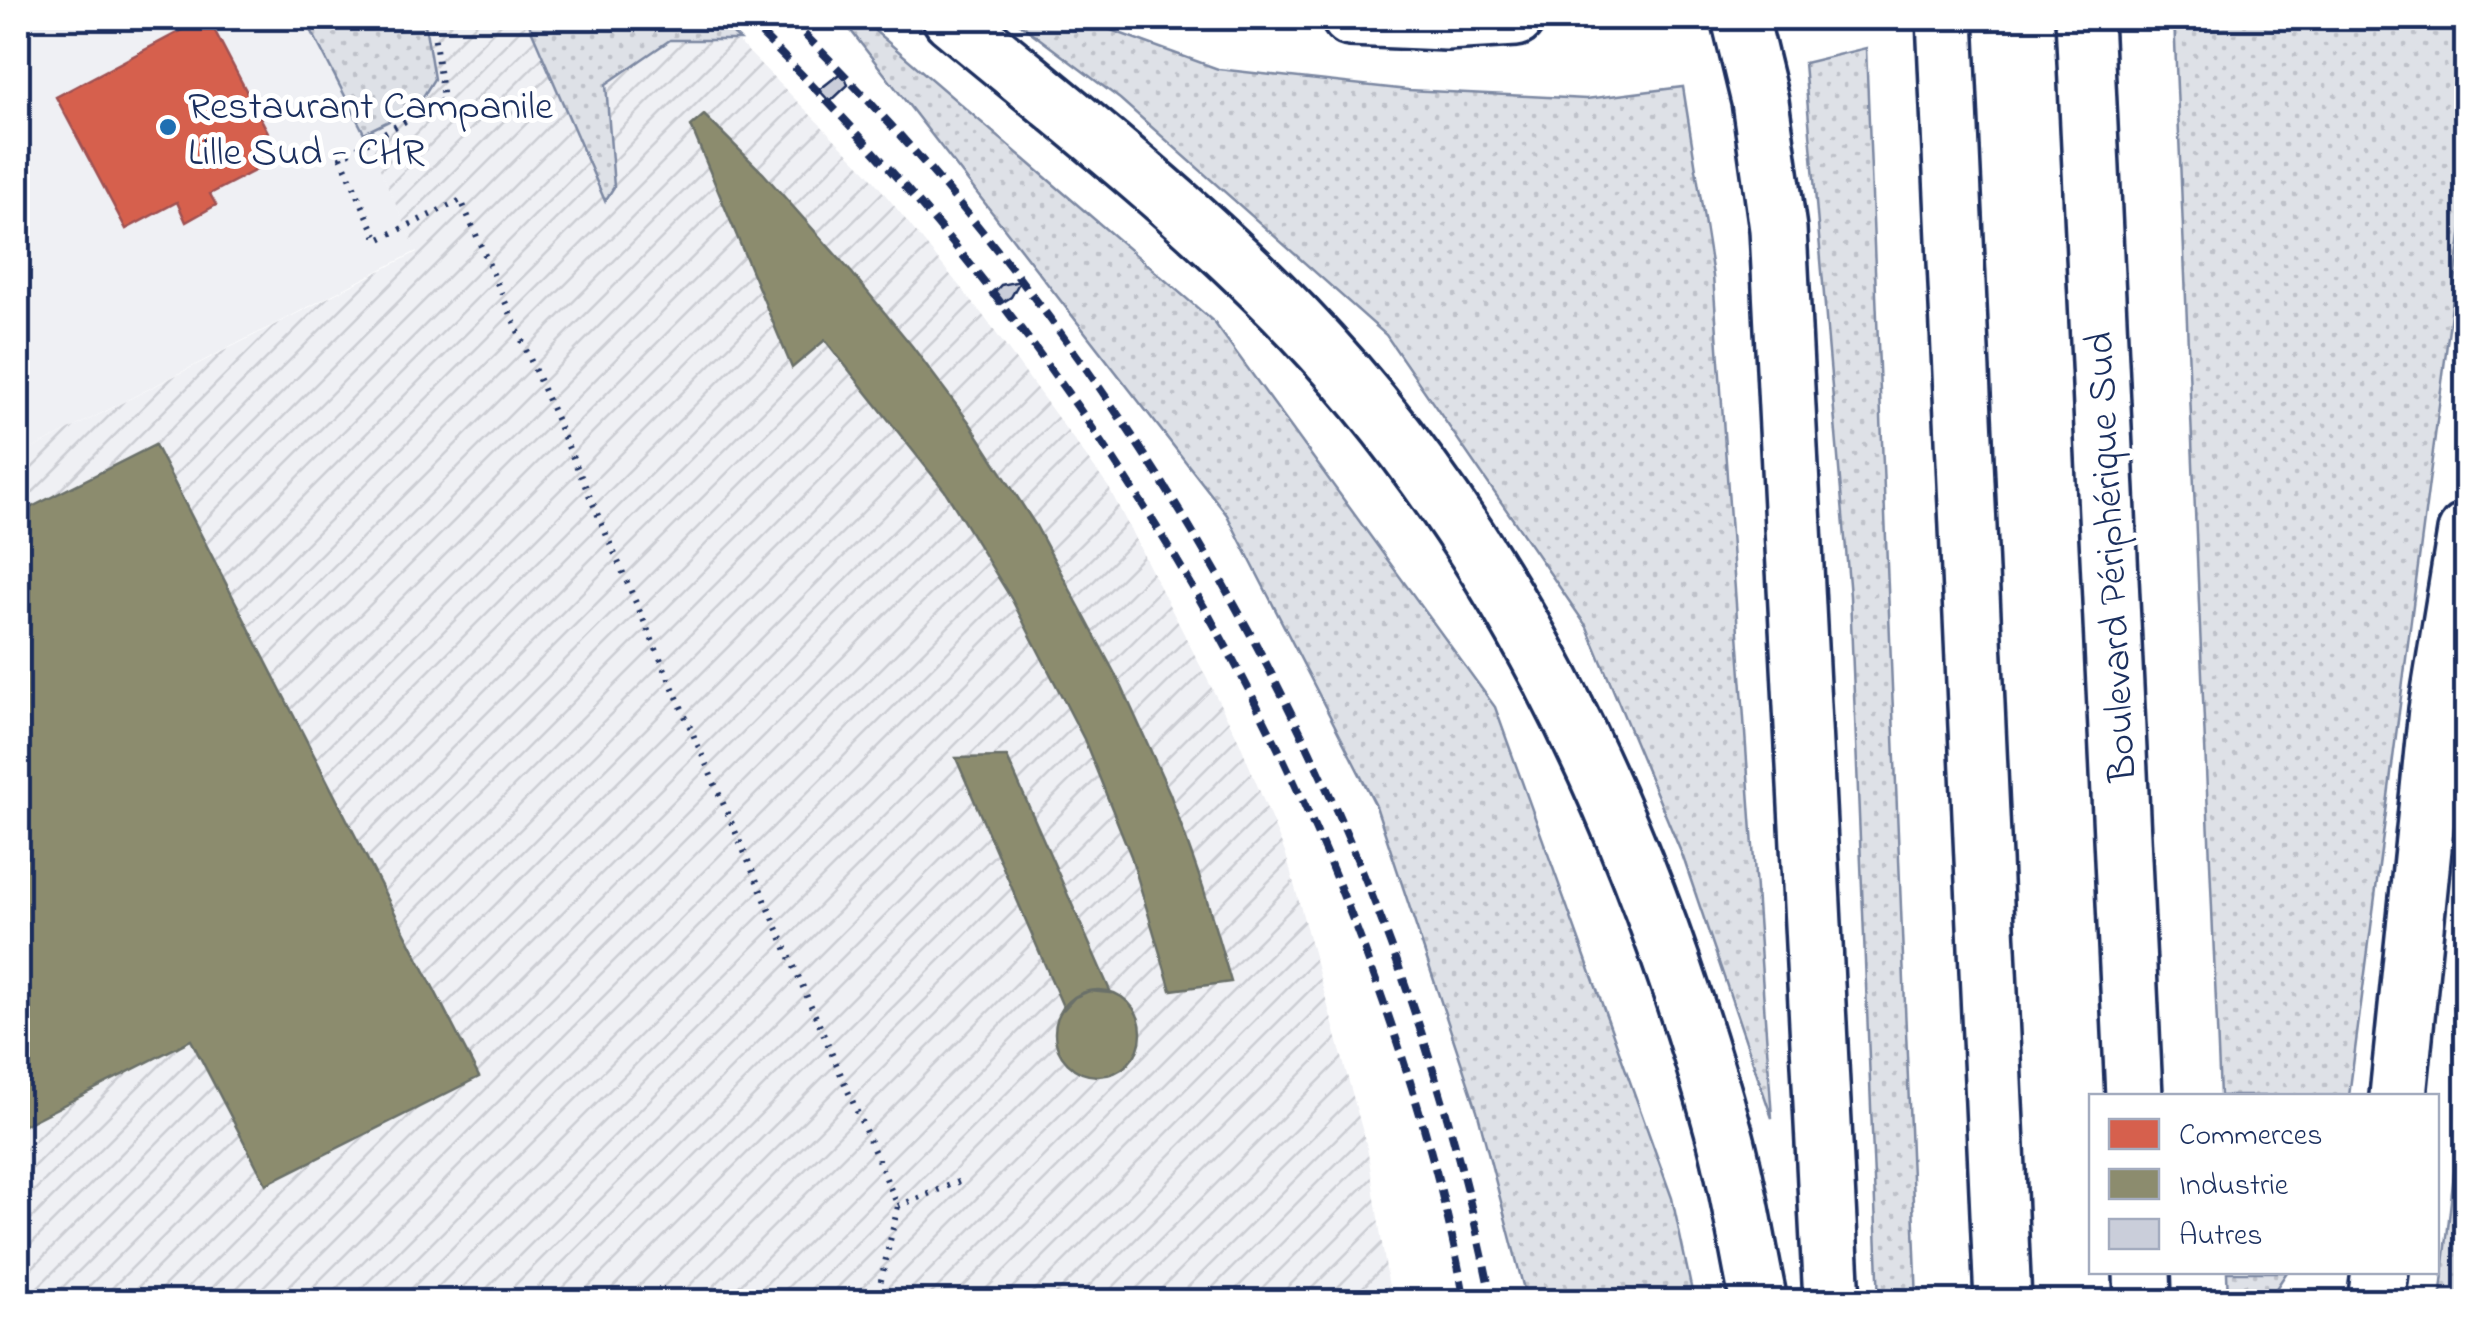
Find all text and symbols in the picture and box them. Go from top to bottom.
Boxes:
place label: Restaurant Campanile Lille Sud - CHR [188,79,553,184]
marker: Restaurant Campanile Lille Sud - CHR [157,116,179,138]
street label: Boulevard Périphérique Sud [2072,330,2155,784]
legend [2089,1094,2439,1274]
text: Commerces [2179,1115,2322,1159]
text: Industrie [2179,1165,2289,1209]
text: Autres [2179,1215,2263,1259]

